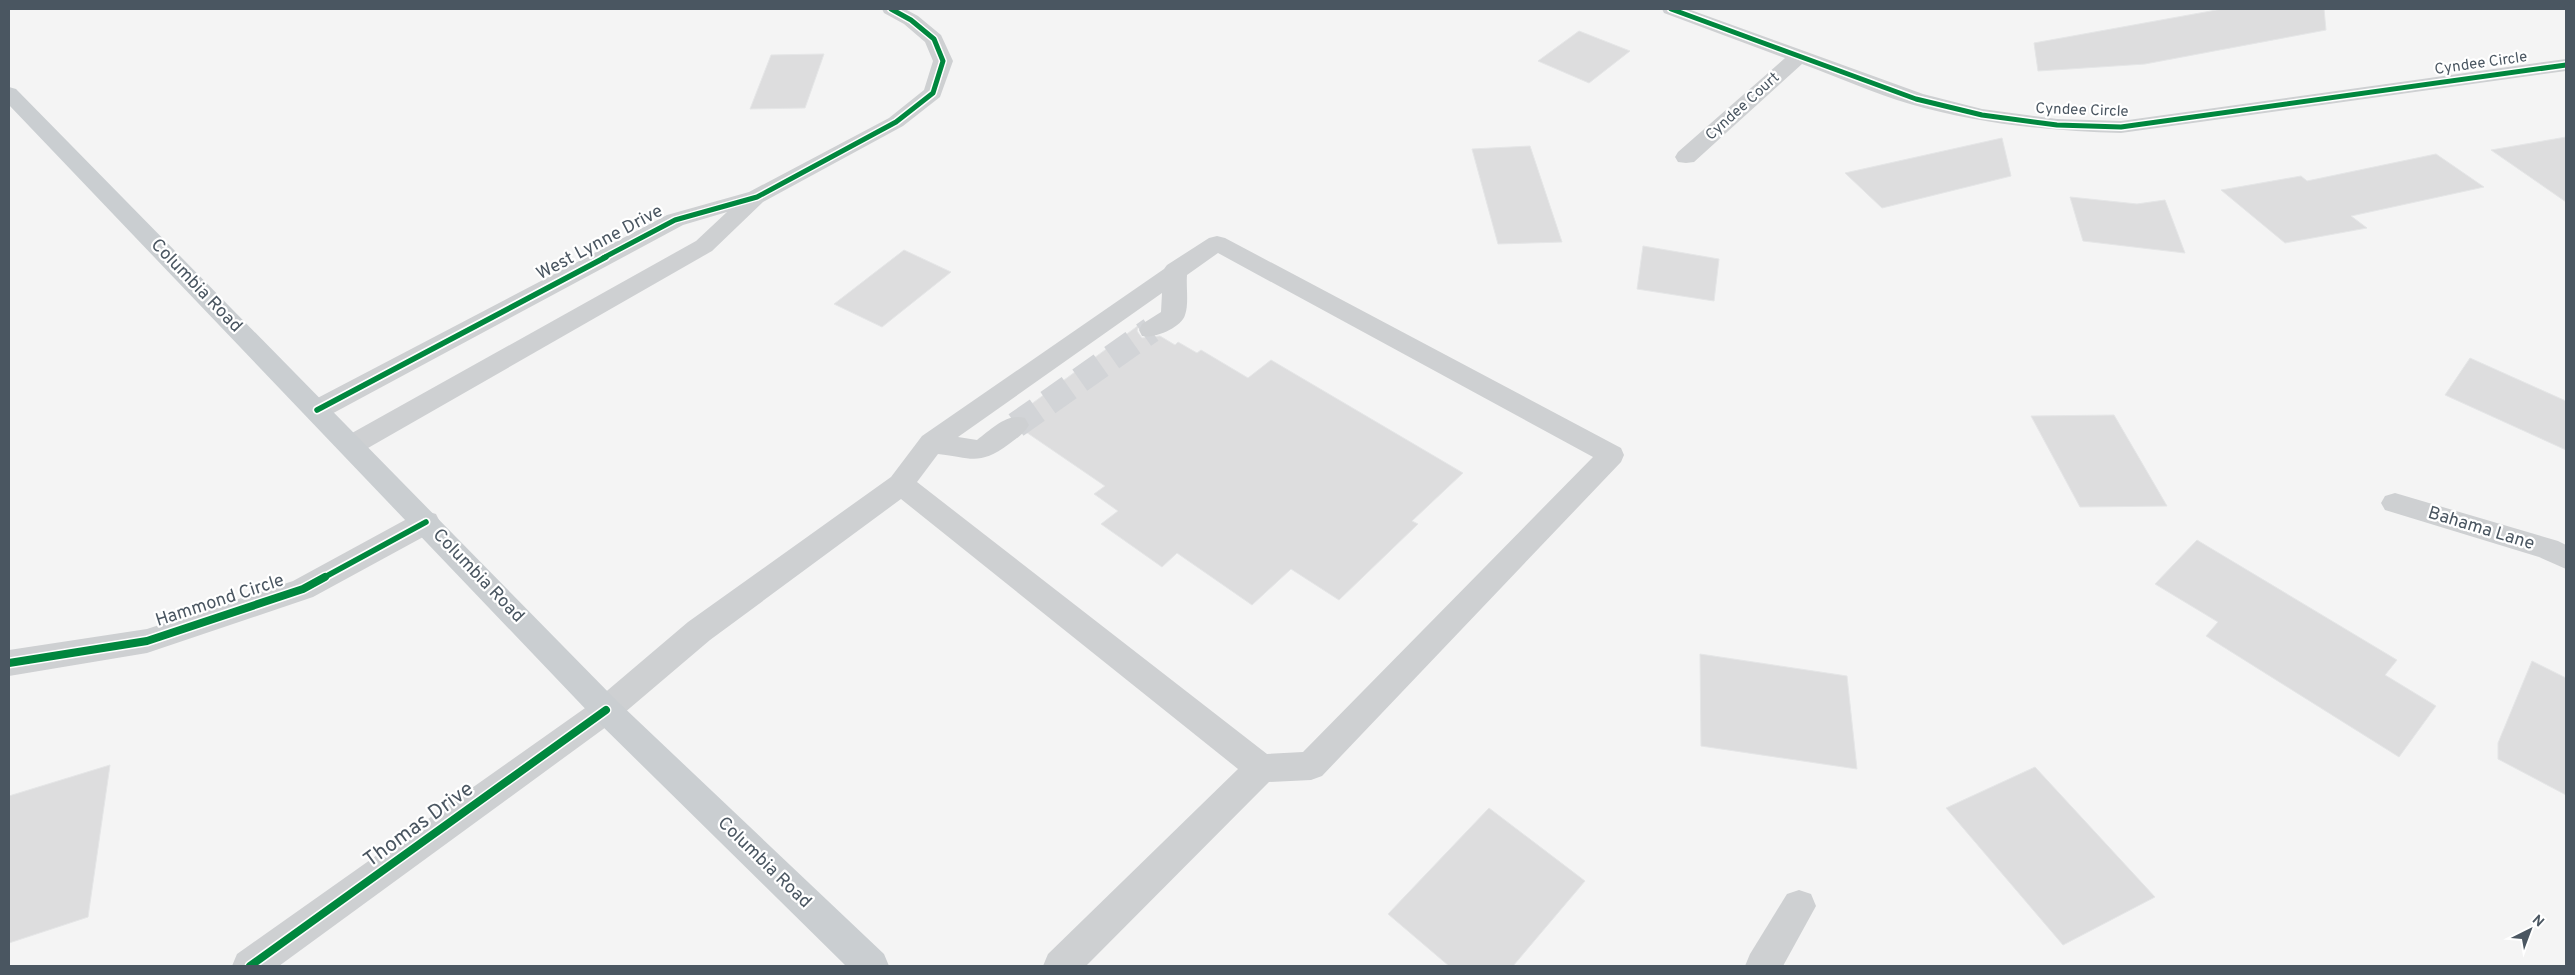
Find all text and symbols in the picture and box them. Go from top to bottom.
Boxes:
street label: Cyndee Circle [2434,48,2528,80]
street label: Cyndee Court [1702,69,1784,145]
street label: Cyndee Circle [2035,100,2129,122]
street label: West Lynne Drive [533,200,667,286]
street label: Columbia Road [145,234,247,338]
street label: Bahama Lane [2425,502,2537,556]
street label: Columbia Road [427,524,529,628]
street label: Hammond Circle [153,569,287,633]
street label: Thomas Drive [359,776,479,874]
street label: Columbia Road [712,812,816,914]
north arrow [2505,905,2555,955]
text: N [2528,912,2547,931]

